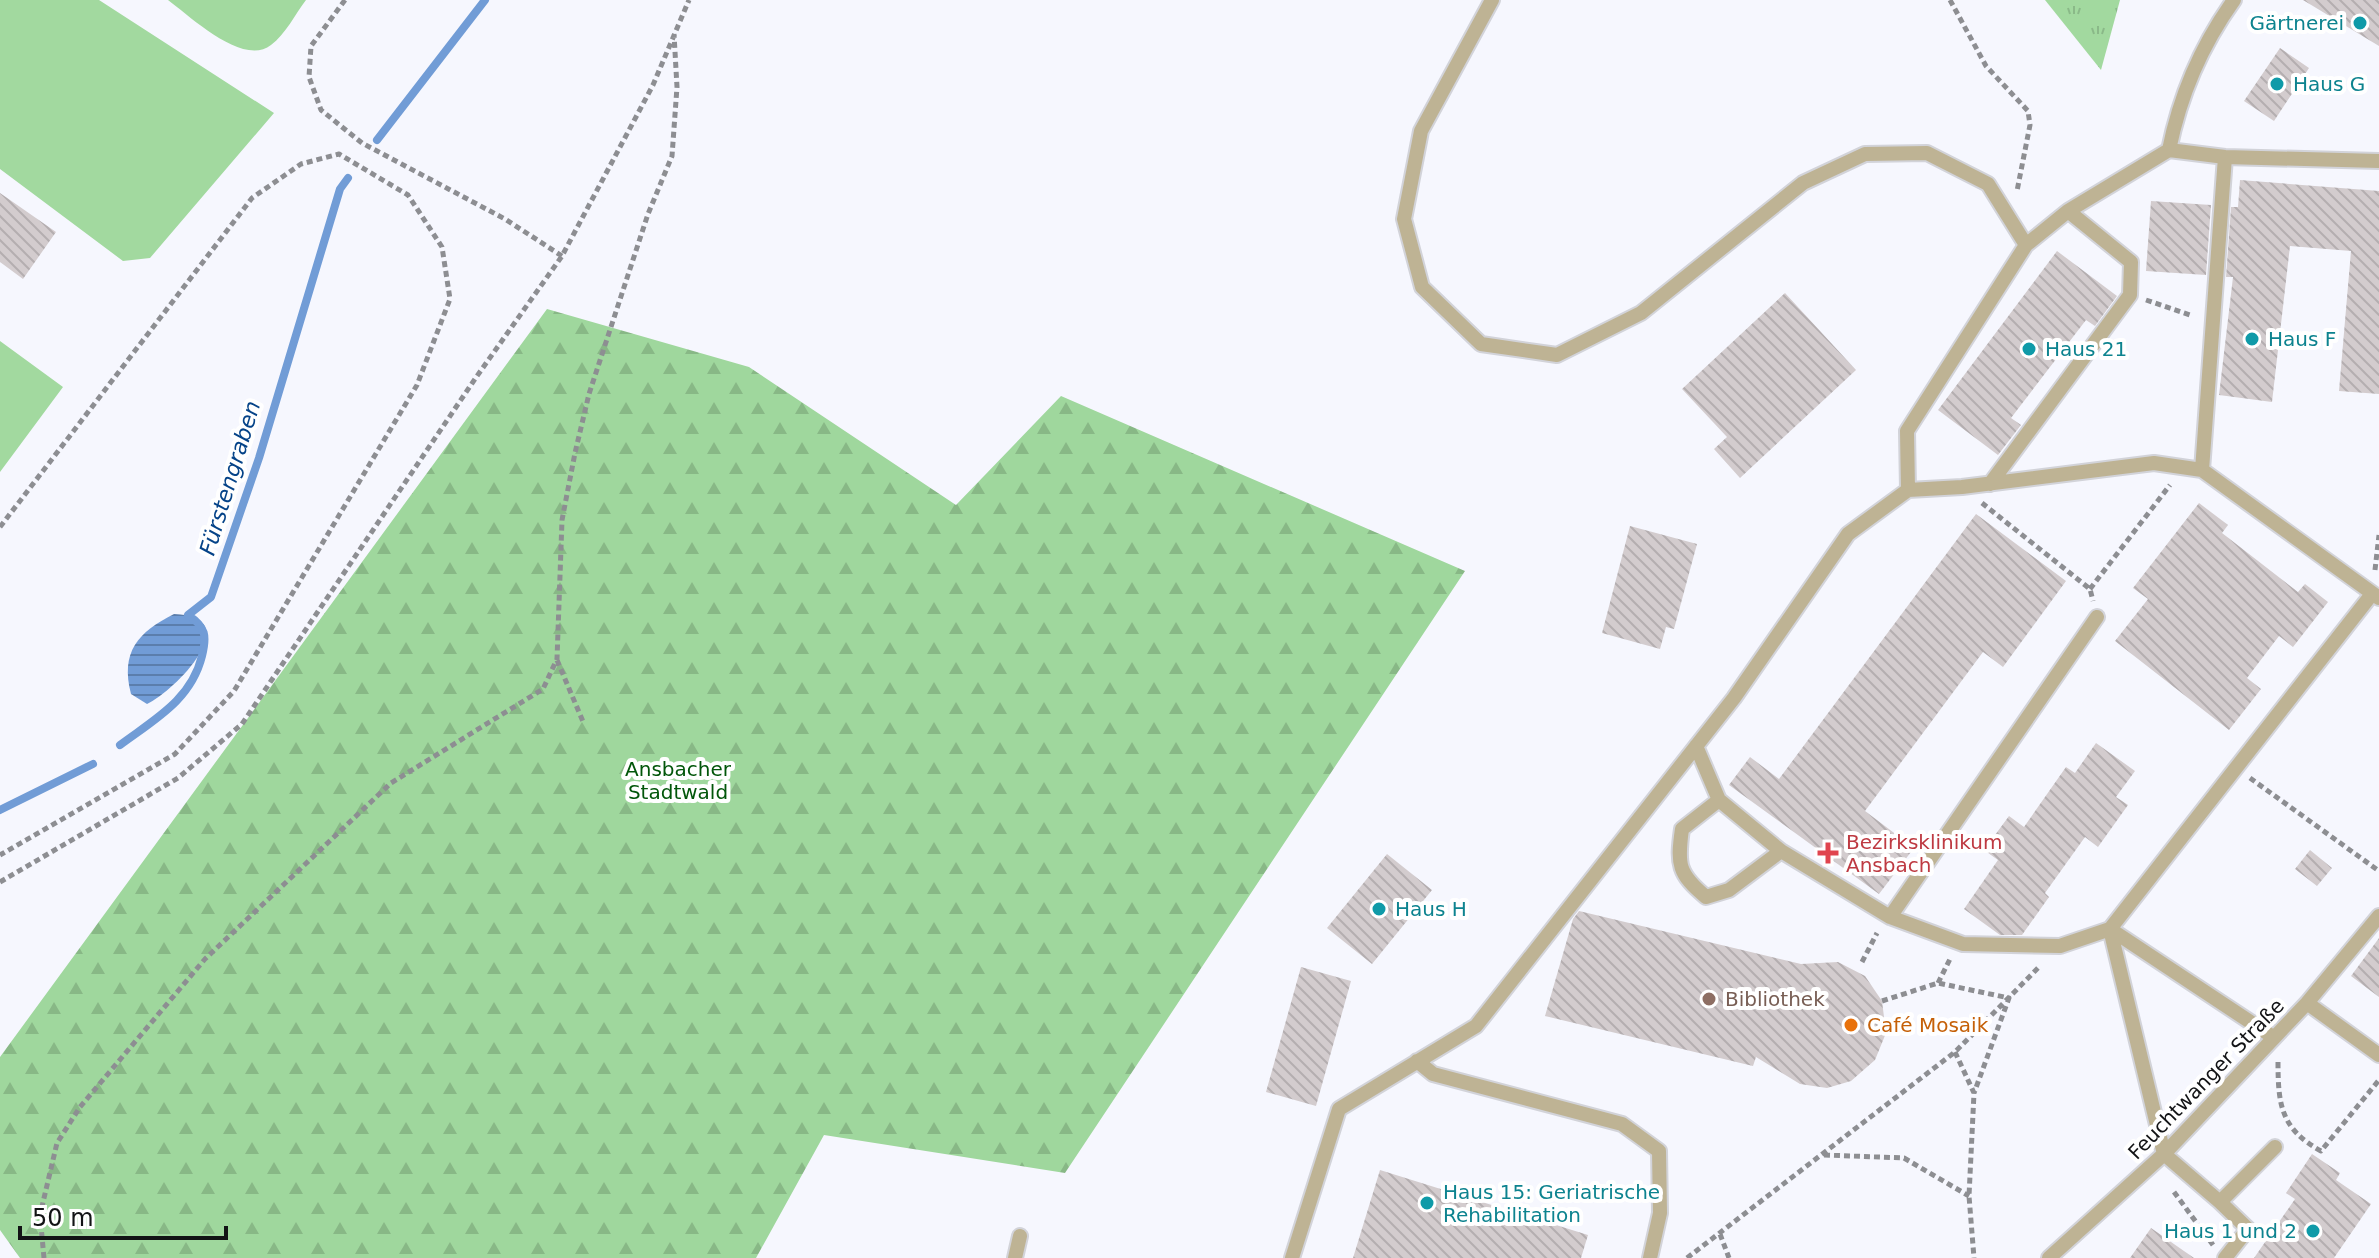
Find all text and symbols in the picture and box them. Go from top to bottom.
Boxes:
place label: Gärtnerei [2250,11,2344,35]
marker: Gärtnerei [2351,14,2369,32]
place label: Haus G [2293,72,2365,96]
marker: Haus G [2268,75,2286,93]
place label: Haus F [2268,327,2336,351]
marker: Haus F [2243,330,2261,348]
place label: Haus 21 [2045,337,2127,361]
marker: Haus 21 [2020,340,2038,358]
water label: Fürstengraben [195,398,265,558]
park label: Ansbacher Stadtwald [625,757,732,804]
place label: Bezirksklinikum Ansbach [1846,830,2002,877]
marker: Bezirksklinikum Ansbach [1817,842,1839,864]
place label: Haus H [1395,897,1467,921]
marker: Haus H [1370,900,1388,918]
place label: Bibliothek [1725,987,1825,1011]
marker: Bibliothek [1700,990,1718,1008]
street label: Feuchtwanger Straße [2123,994,2289,1164]
place label: Café Mosaik [1867,1013,1989,1037]
marker: Café Mosaik [1842,1016,1860,1034]
place label: Haus 15: Geriatrische Rehabilitation [1443,1180,1660,1227]
scale bar [20,1190,226,1240]
marker: Haus 15: Geriatrische Rehabilitation [1418,1194,1436,1212]
text: 50 m [32,1204,94,1232]
place label: Haus 1 und 2 [2164,1219,2297,1243]
marker: Haus 1 und 2 [2304,1222,2322,1240]

